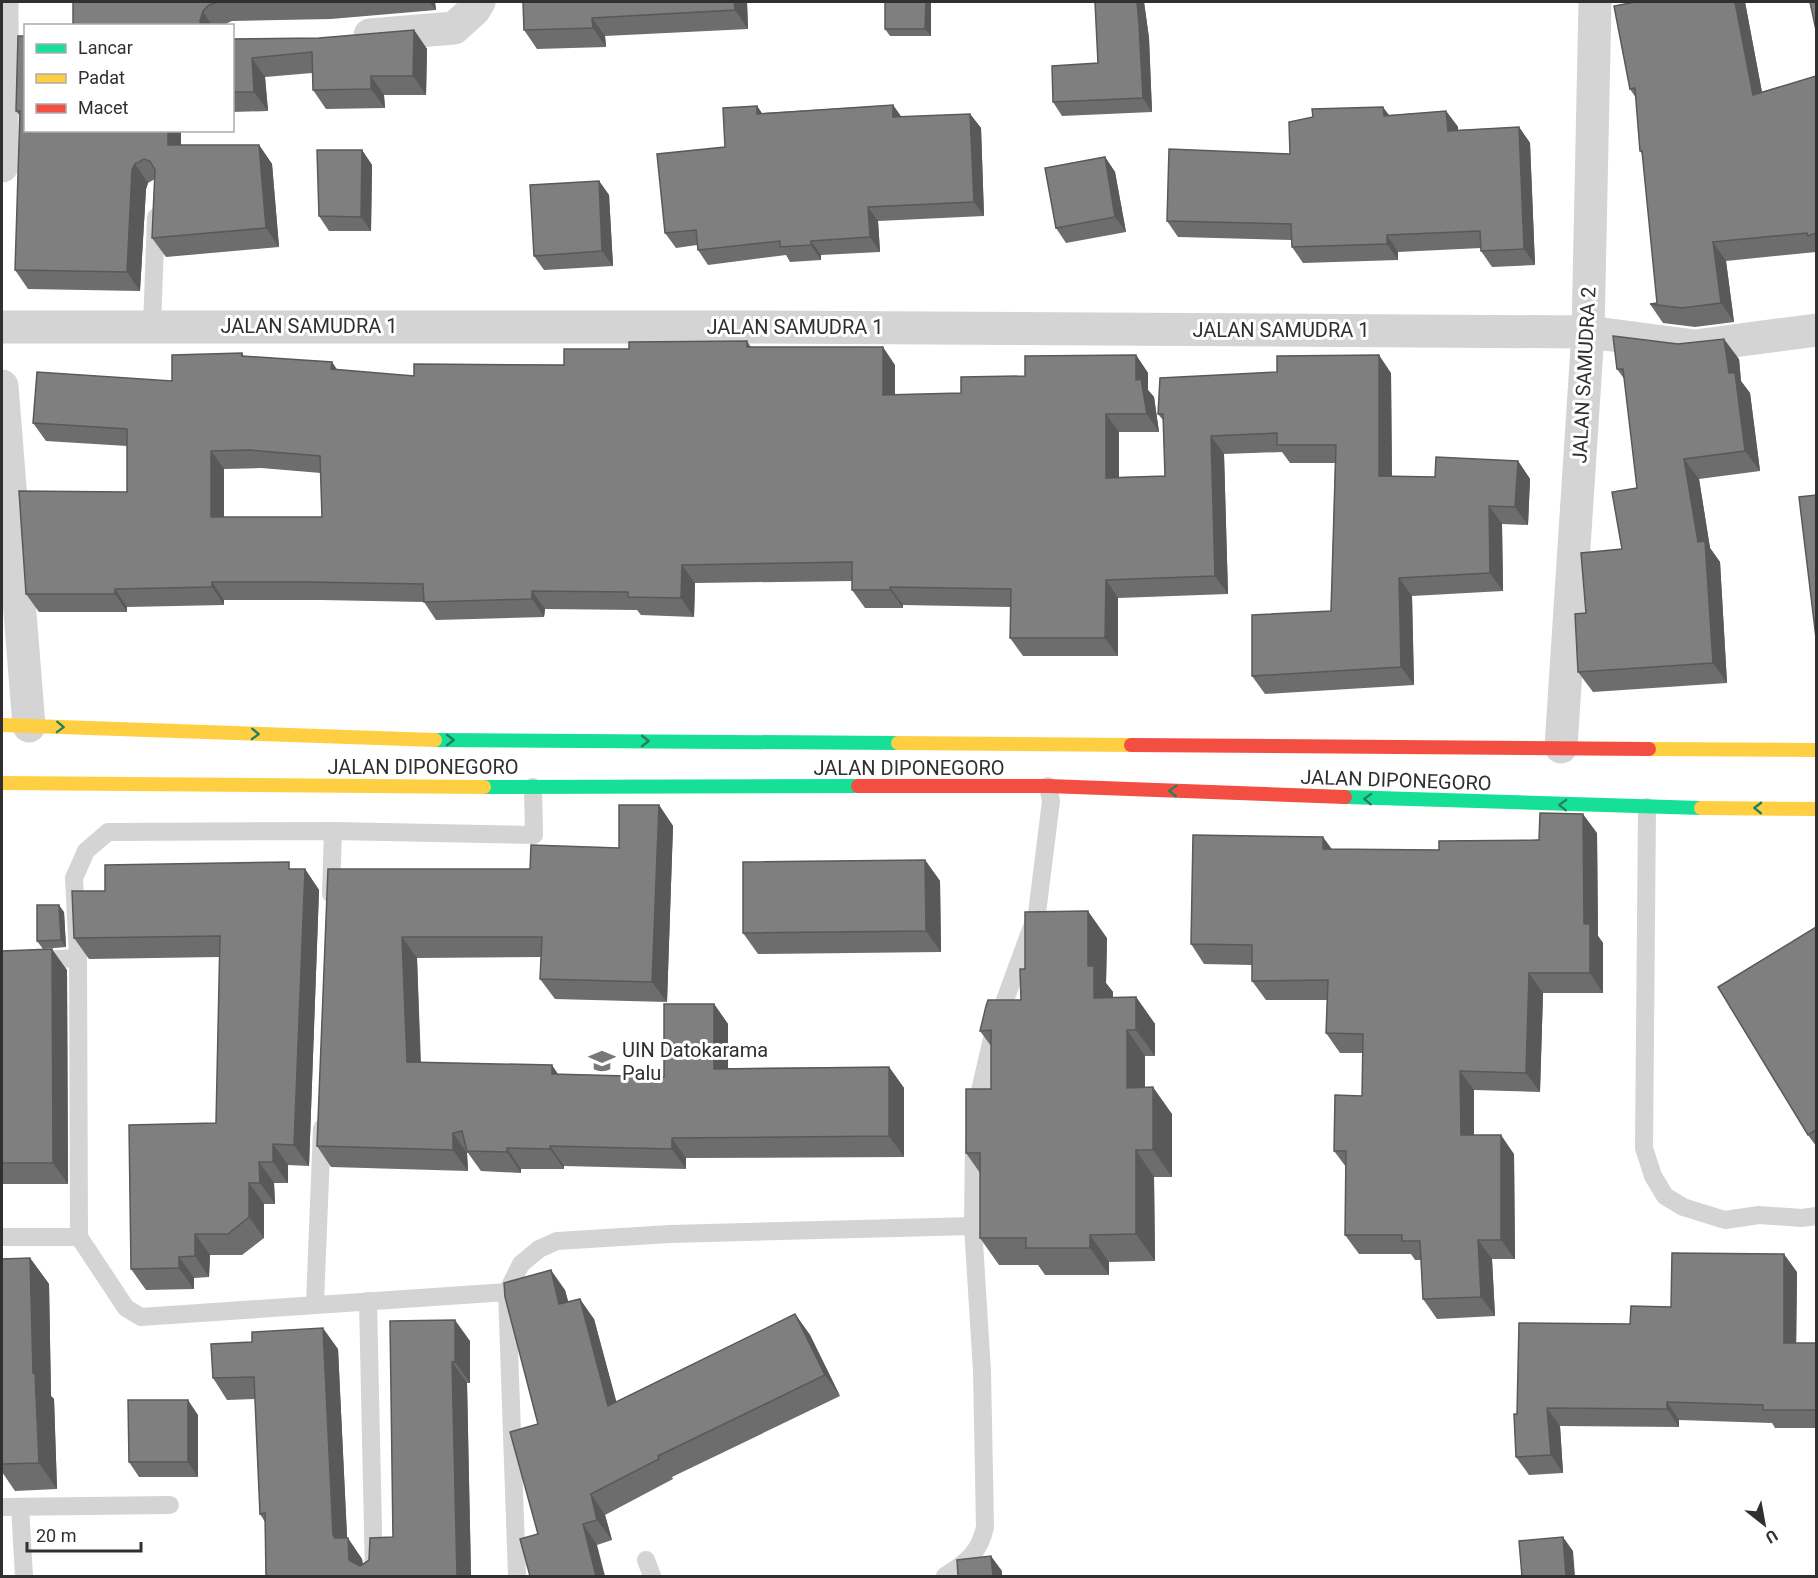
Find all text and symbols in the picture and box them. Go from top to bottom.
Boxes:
legend [24,24,234,132]
text: Lancar [78,37,133,58]
text: Padat [78,67,125,88]
text: Macet [78,97,128,118]
street label: JALAN SAMUDRA 2 [1567,286,1601,464]
street label: JALAN SAMUDRA 1 [220,314,398,338]
street label: JALAN SAMUDRA 1 [706,315,884,339]
street label: JALAN SAMUDRA 1 [1192,318,1370,342]
one-way arrow [55,721,64,733]
one-way arrow [250,728,259,740]
one-way arrow [445,734,454,747]
one-way arrow [640,735,649,748]
street label: JALAN DIPONEGORO [327,755,519,779]
street label: JALAN DIPONEGORO [813,756,1005,780]
street label: JALAN DIPONEGORO [1300,765,1492,795]
one-way arrow [1169,785,1178,798]
one-way arrow [1364,793,1373,805]
one-way arrow [1559,799,1568,812]
one-way arrow [1754,802,1763,814]
place label: UIN Datokarama Palu [622,1038,768,1085]
school or university icon: UIN Datokarama Palu [587,1046,617,1076]
north arrow [1734,1494,1794,1554]
scale bar [27,1515,141,1553]
text: 20 m [36,1525,76,1546]
text: U [1762,1526,1781,1547]

